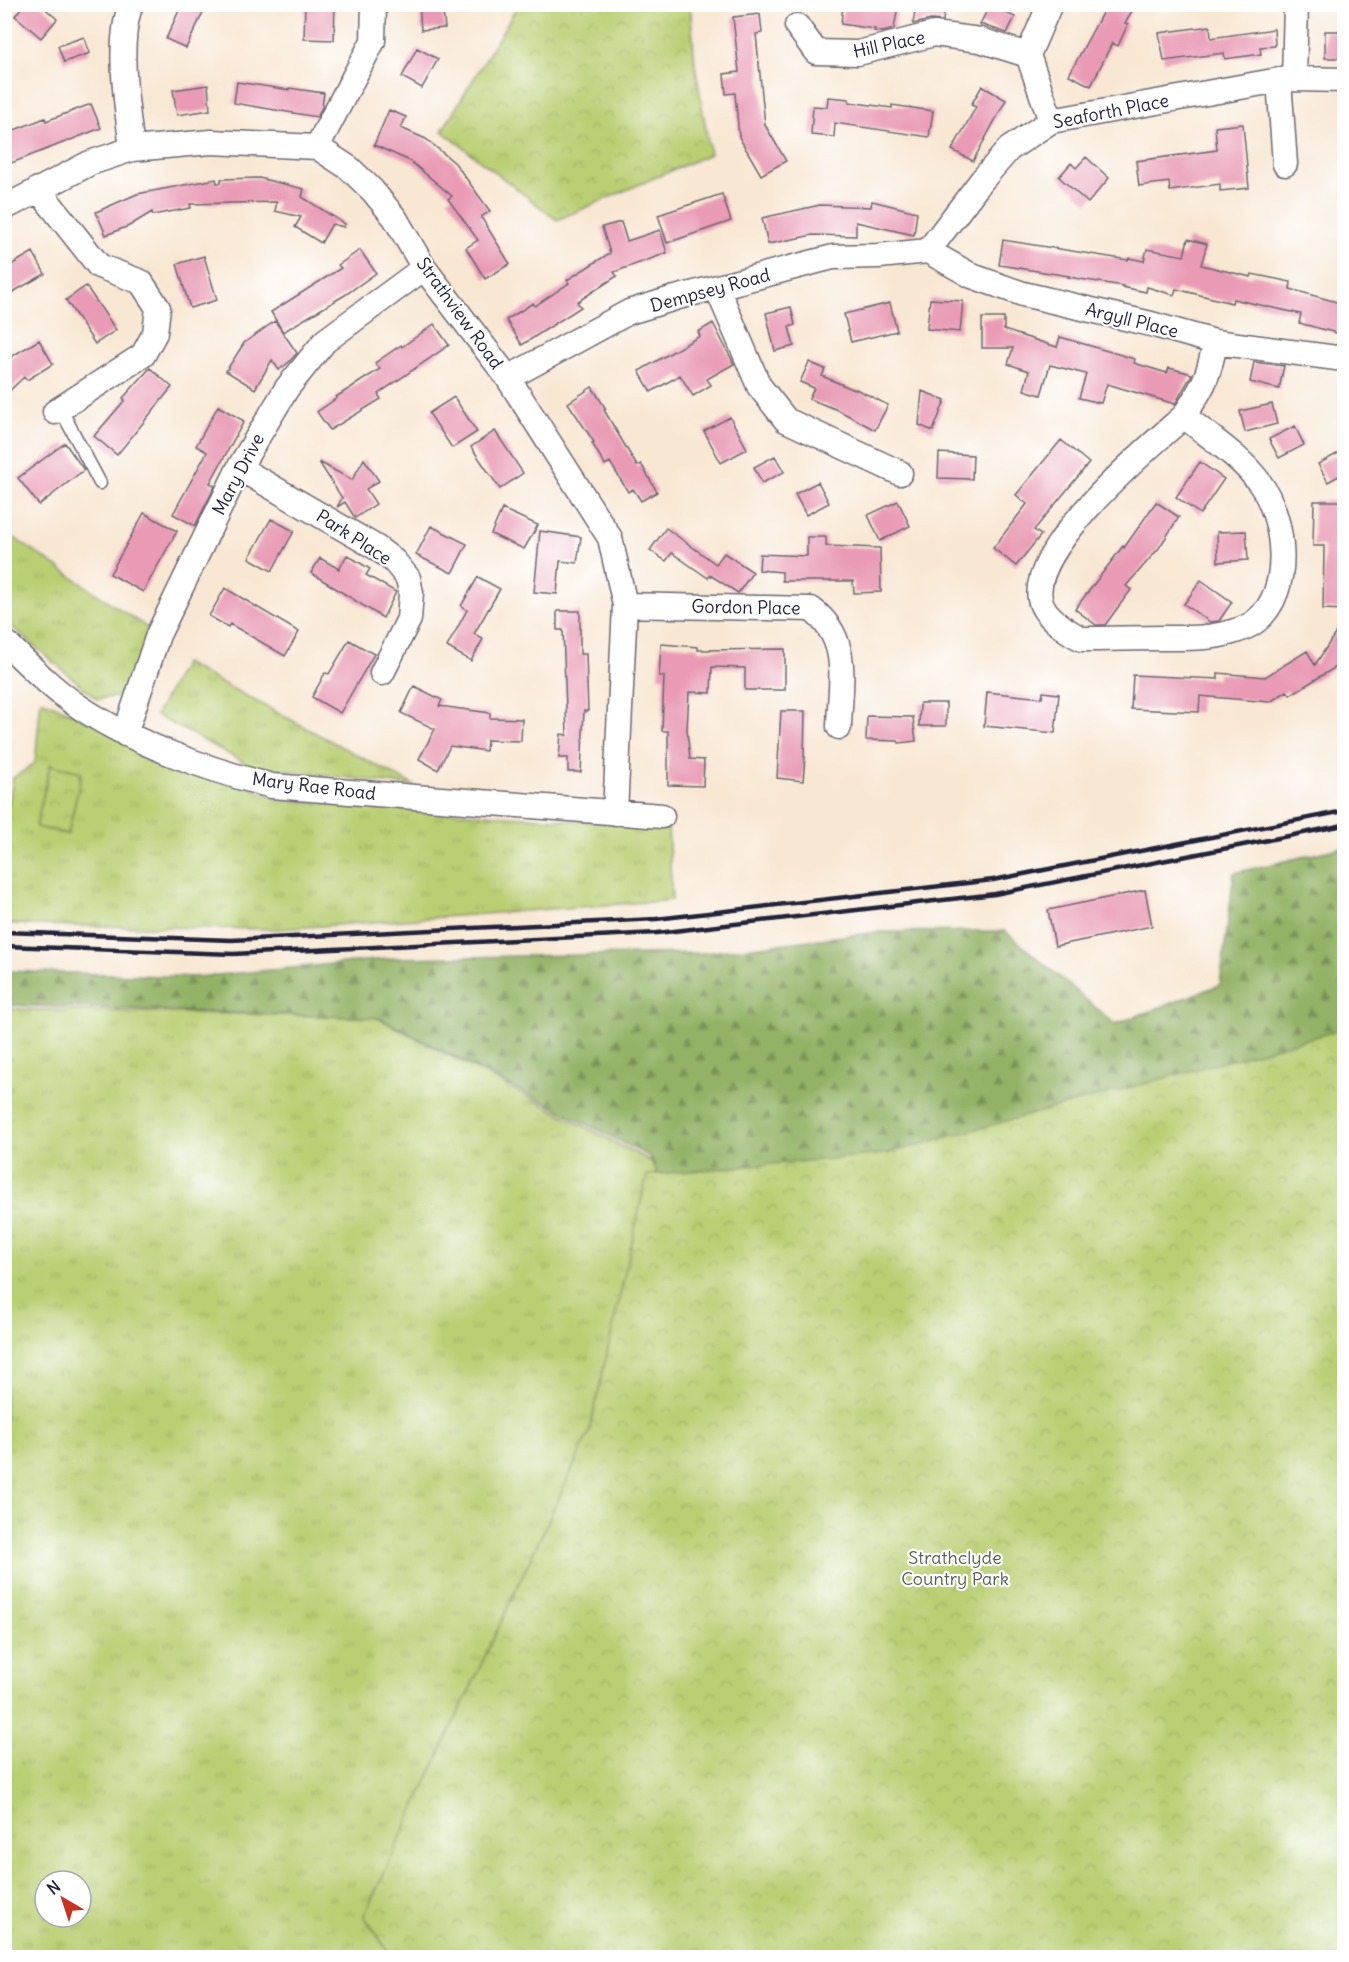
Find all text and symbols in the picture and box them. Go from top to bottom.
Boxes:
street label: Hill Place [851,25,927,63]
street label: Seaforth Place [1051,89,1171,133]
street label: Strathview Road [412,253,509,374]
street label: Dempsey Road [648,263,773,317]
street label: Argyll Place [1083,297,1181,343]
street label: Mary Drive [207,429,269,519]
street label: Park Place [312,504,396,570]
street label: Gordon Place [691,595,801,619]
street label: Mary Rae Road [251,767,378,805]
park label: Strathclyde Country Park [901,1546,1009,1590]
north arrow [33,1869,93,1929]
text: N [43,1876,64,1899]

